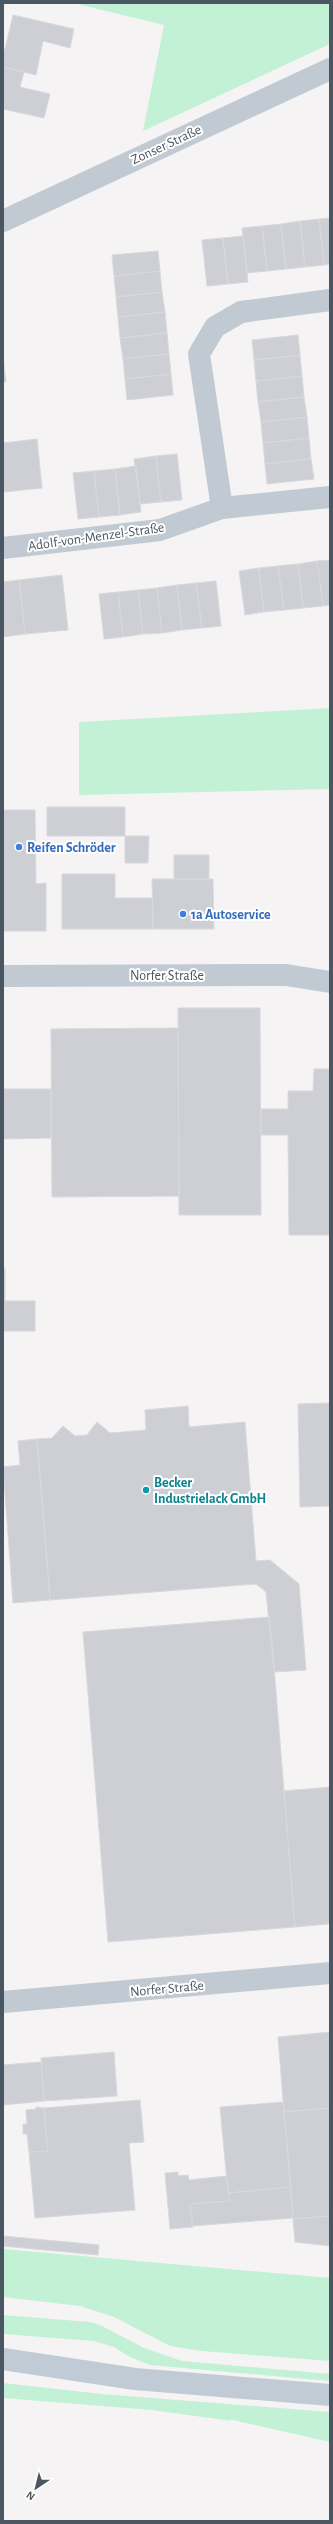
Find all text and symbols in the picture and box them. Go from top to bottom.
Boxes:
street label: Zonser Straße [129,123,204,167]
street label: Adolf-von-Menzel-Straße [27,520,165,553]
place label: Reifen Schröder [27,841,116,855]
marker: Reifen Schröder [14,842,24,852]
place label: 1a Autoservice [191,908,271,922]
marker: 1a Autoservice [178,909,188,919]
street label: Norfer Straße [130,969,204,983]
place label: Becker Industrielack GmbH [154,1476,266,1506]
marker: Becker Industrielack GmbH [141,1485,151,1495]
street label: Norfer Straße [130,1979,205,1999]
north arrow [16,2468,56,2508]
text: N [24,2489,37,2502]

